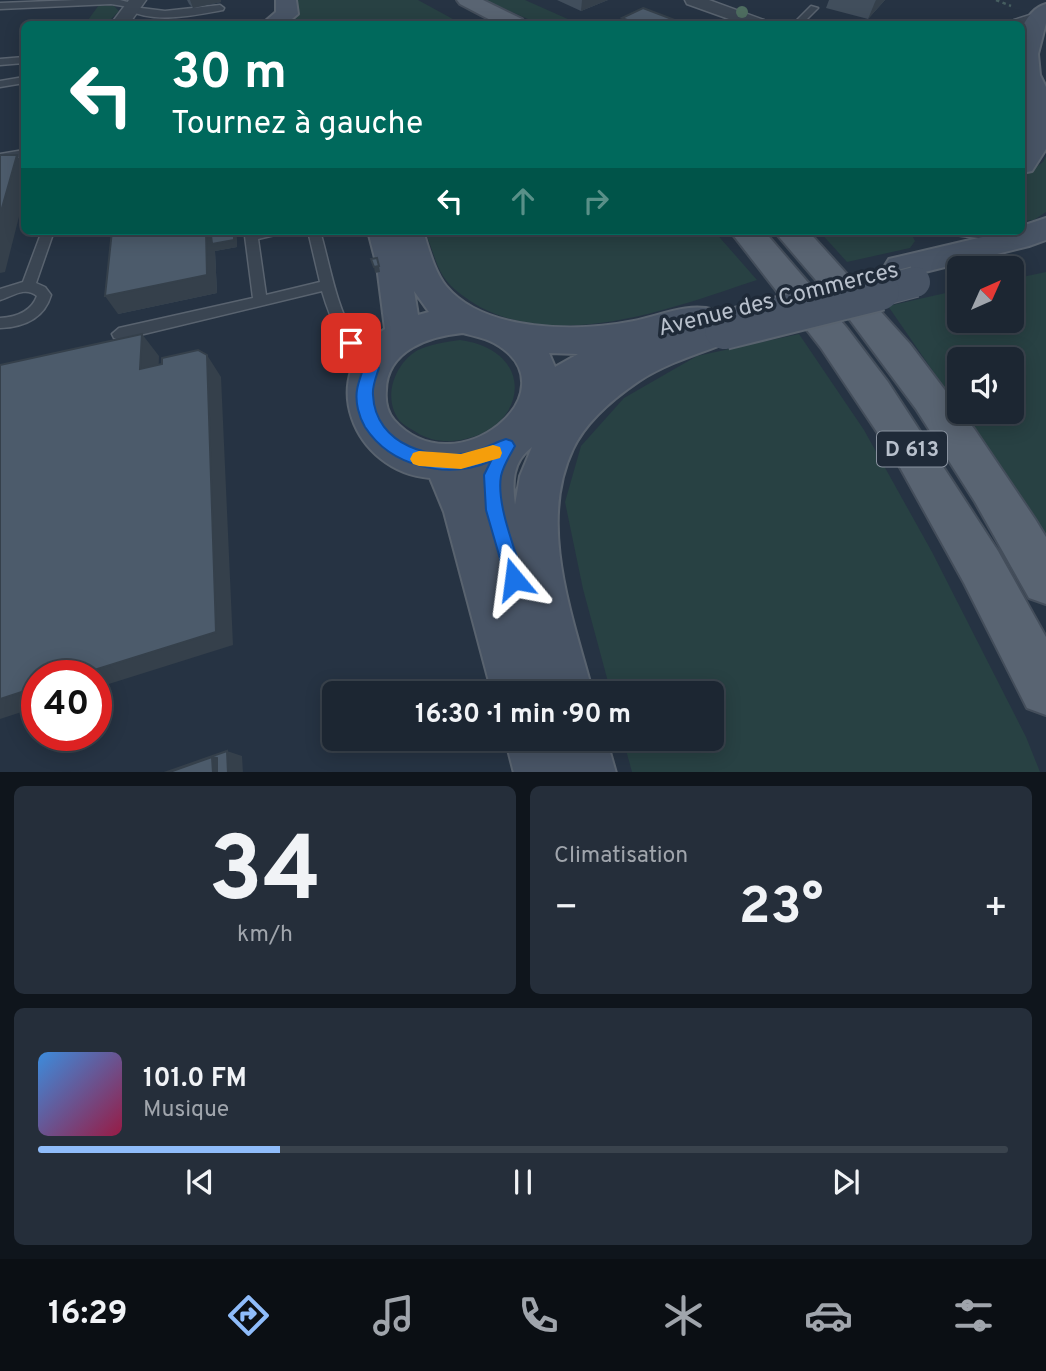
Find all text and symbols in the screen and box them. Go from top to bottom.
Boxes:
text: 30 m [171,44,287,106]
icon: left [56,49,147,140]
text: Tournez à gauche [171,105,423,145]
icon: left [431,182,469,220]
icon: ahead [504,182,542,220]
icon: right [577,182,615,220]
north arrow [947,256,1024,332]
map controls [947,256,1024,424]
street label: Avenue des Commerces [656,257,902,344]
pin [321,313,381,373]
icon: arrive [332,324,370,362]
button: sound [947,347,1024,424]
road number: D 613 [877,432,947,466]
position arrow [477,542,551,616]
speed limit sign: 40 [21,660,112,751]
text: 16:30 · 1 min · 90 m [415,699,631,732]
text: 34 [208,818,322,933]
text: Climatisation [554,842,688,871]
text: 23° [739,876,823,942]
text: − [554,885,579,934]
text: + [983,885,1008,934]
text: km/h [237,921,293,950]
text: 101.0 FM [143,1063,247,1096]
text: Musique [143,1096,229,1125]
icon: previous [181,1163,219,1201]
icon: pause [504,1163,542,1201]
icon: next [827,1163,865,1201]
icon: directions [224,1291,273,1340]
icon: music [369,1291,418,1340]
icon: phone [514,1291,563,1340]
icon: climate [659,1291,708,1340]
icon: car [804,1291,853,1340]
icon: filters [949,1291,998,1340]
text: 16:29 [48,1295,128,1335]

